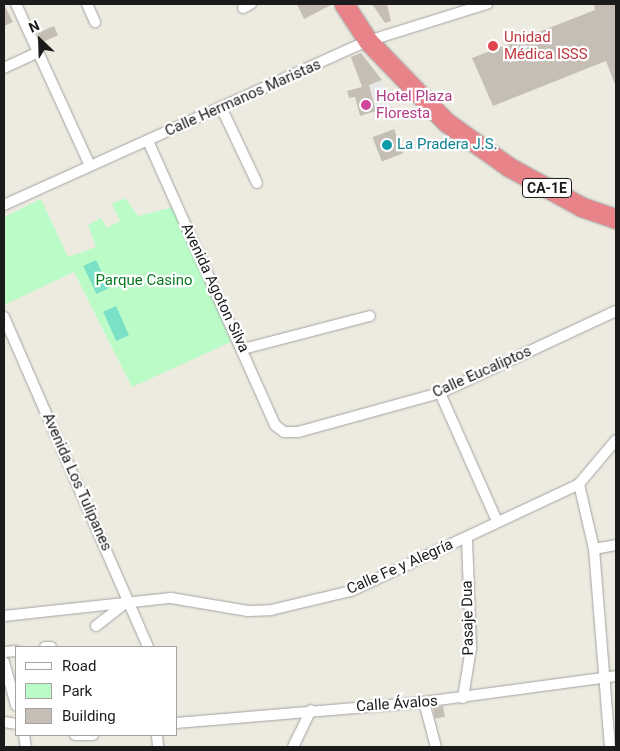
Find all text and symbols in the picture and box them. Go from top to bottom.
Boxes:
north arrow [15,15,65,65]
text: N [26,17,42,36]
place label: Unidad Médica ISSS [504,28,588,63]
marker: Unidad Médica ISSS [486,39,500,53]
street label: Calle Hermanos Maristas [162,55,324,141]
place label: Hotel Plaza Floresta [376,87,452,122]
marker: Hotel Plaza Floresta [360,99,372,111]
place label: La Pradera J.S. [397,136,498,154]
marker: La Pradera J.S. [381,139,393,151]
road number: CA-1E [522,177,572,200]
street label: Avenida Agoton Silva [177,221,253,355]
park label: Parque Casino [95,272,193,290]
street label: Calle Eucaliptos [430,342,534,402]
street label: Avenida Los Tulipanes [38,410,116,554]
street label: Calle Fe y Alegría [344,536,456,598]
street label: Pasaje Dua [458,580,478,656]
legend [15,646,178,736]
text: Road [62,657,96,675]
text: Park [62,682,92,700]
street label: Calle Ávalos [356,692,438,716]
text: Building [62,707,116,725]

